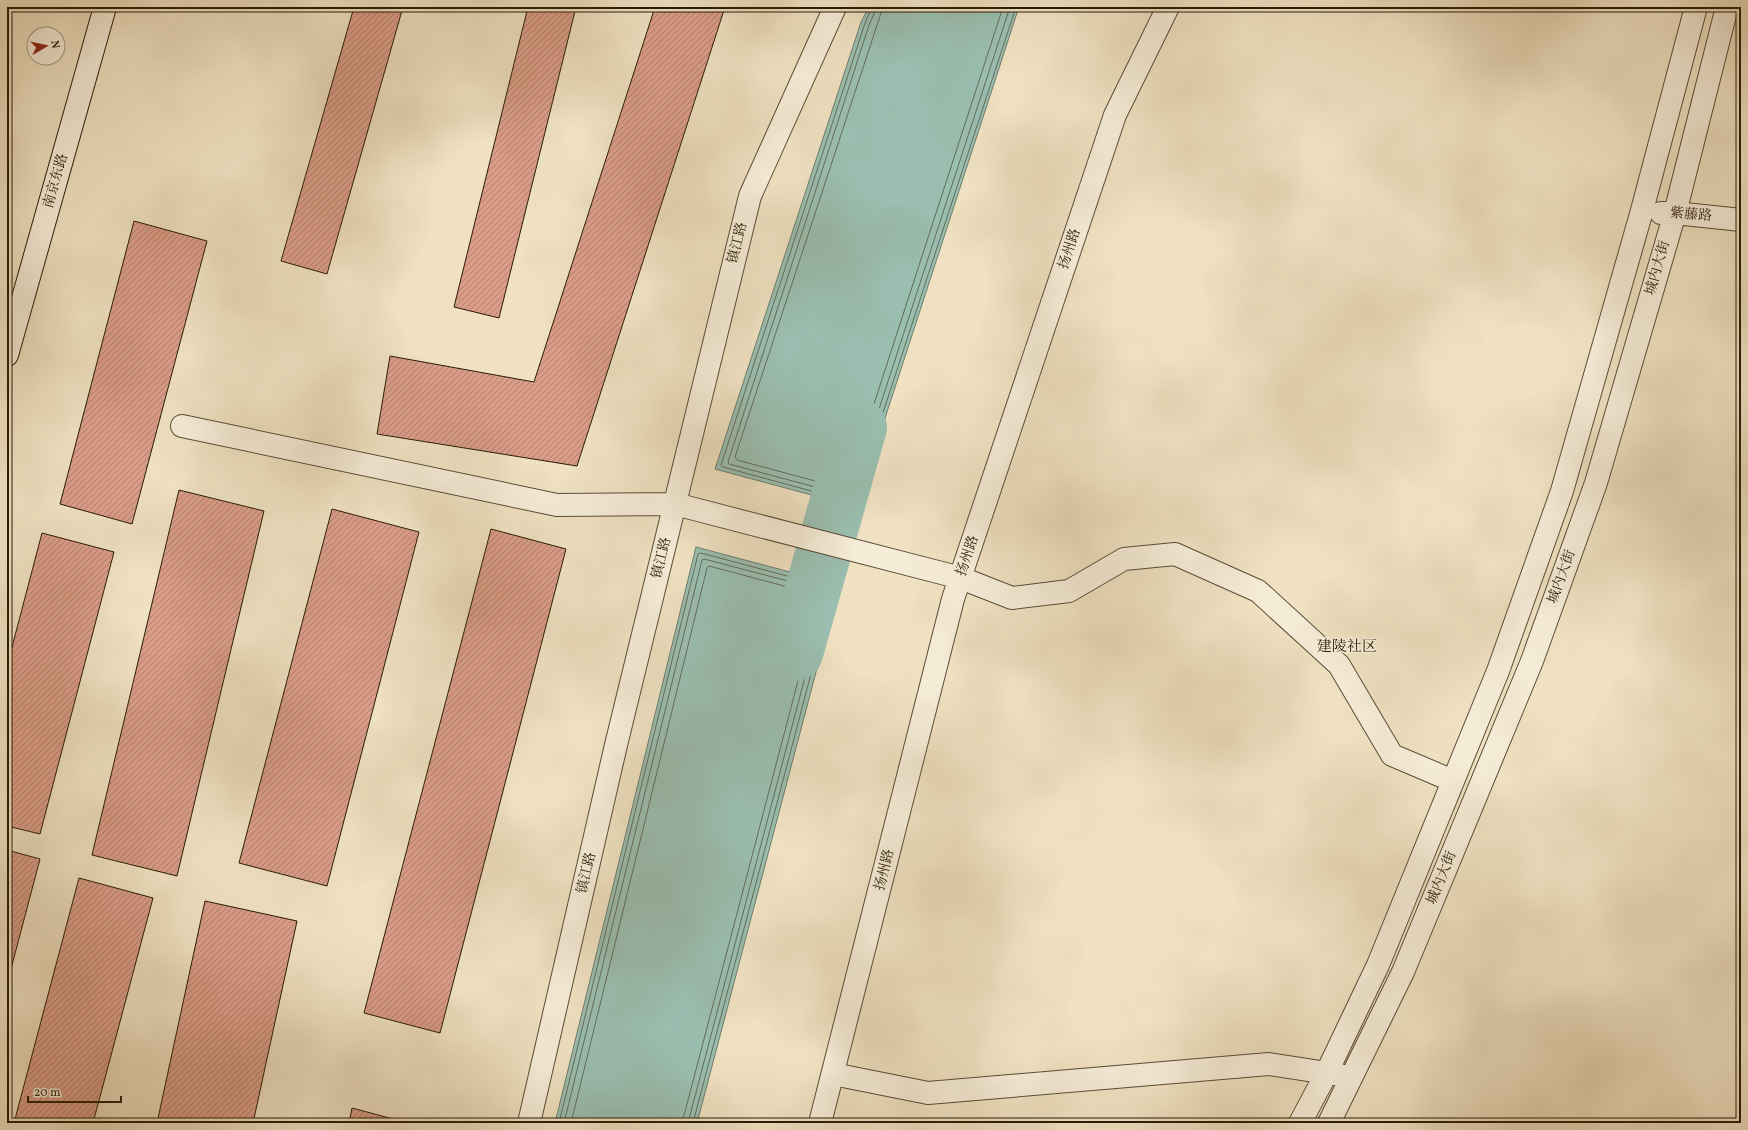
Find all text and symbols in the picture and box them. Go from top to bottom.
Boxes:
north arrow [26,26,66,66]
text: N [46,40,62,50]
street label: 南京东路 [39,151,73,211]
street label: 紫藤路 [1669,204,1713,226]
street label: 镇江路 [724,220,752,266]
street label: 扬州路 [1054,226,1086,272]
street label: 城内大街 [1641,238,1675,298]
street label: 扬州路 [952,533,984,579]
street label: 镇江路 [648,535,676,581]
street label: 城内大街 [1543,547,1581,607]
district label: 建陵社区 [1317,637,1377,658]
street label: 扬州路 [871,847,899,893]
street label: 城内大街 [1423,848,1461,908]
street label: 镇江路 [573,850,601,896]
scale bar [28,1078,121,1104]
text: 20 m [34,1085,61,1101]

